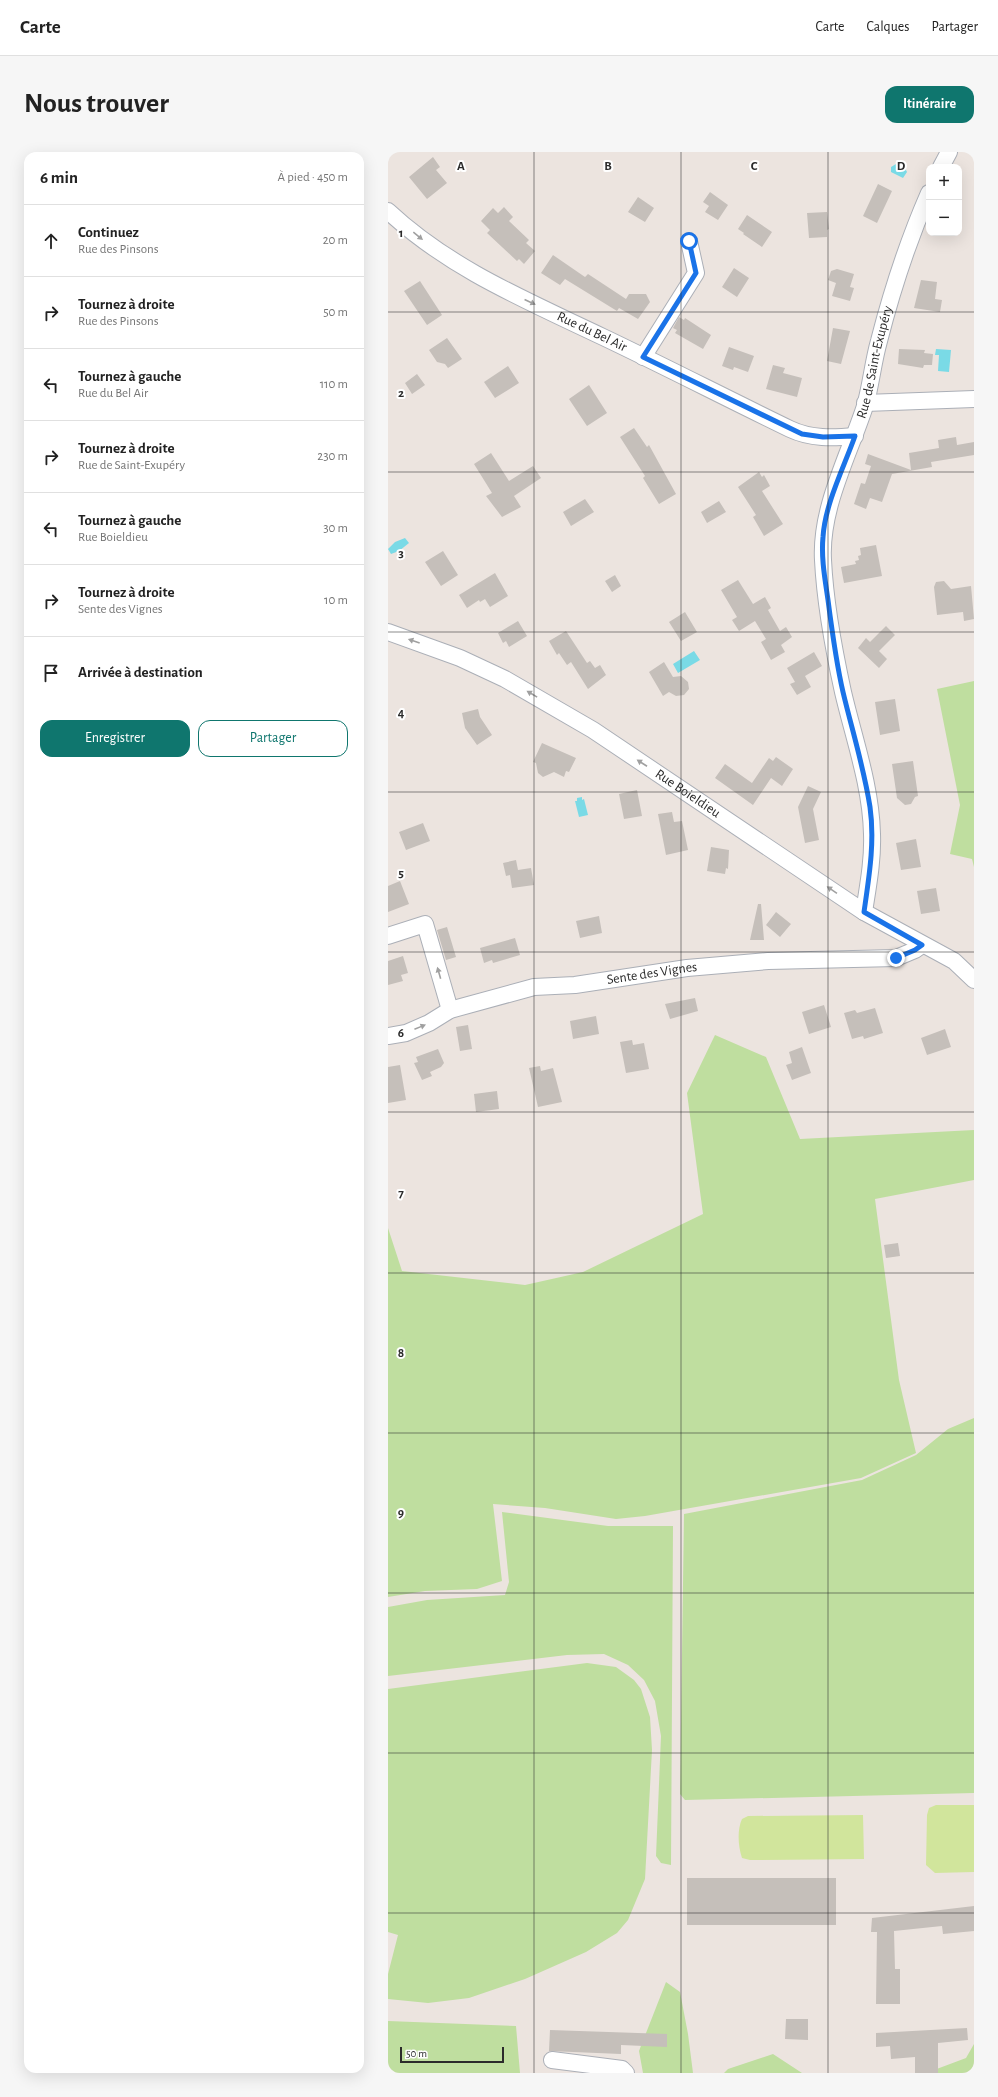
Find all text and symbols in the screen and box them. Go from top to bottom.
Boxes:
text: Carte [20,18,61,37]
text: Carte [816,20,844,34]
text: Calques [866,20,910,34]
text: Partager [932,20,978,34]
button: Itinéraire [885,86,974,123]
text: Nous trouver [24,90,169,118]
text: A [457,160,465,173]
text: B [604,160,612,173]
text: C [751,160,758,173]
text: D [897,160,906,173]
map controls [926,164,962,236]
button: + [926,164,962,200]
text: 6 min [40,169,78,186]
text: À pied · 450 m [277,171,348,184]
button: − [926,200,962,236]
text: Continuez [78,225,139,240]
text: 1 [399,227,403,240]
icon: ahead [40,230,62,252]
one-way arrow [412,232,423,241]
route start [680,232,698,250]
text: 20 m [323,234,348,247]
text: Rue des Pinsons [78,243,159,256]
text: Tournez à droite [78,297,175,312]
one-way arrow [524,299,535,305]
icon: right [40,302,62,324]
street label: Rue de Saint-Exupéry [854,304,895,420]
text: 50 m [323,306,348,319]
street label: Rue du Bel Air [555,309,630,355]
text: Rue des Pinsons [78,315,159,328]
text: Tournez à gauche [78,369,181,384]
icon: left [40,374,62,396]
text: 110 m [320,378,348,391]
text: Rue du Bel Air [78,387,148,400]
text: 2 [398,387,404,400]
text: Tournez à droite [78,441,175,456]
icon: right [40,446,62,468]
text: 230 m [317,450,348,463]
text: Rue de Saint-Exupéry [78,459,185,472]
text: Tournez à gauche [78,513,181,528]
icon: left [40,518,62,540]
text: 30 m [323,522,348,535]
text: Rue Boieldieu [78,531,148,544]
text: 3 [398,547,404,560]
text: Tournez à droite [78,585,175,600]
icon: right [40,590,62,612]
text: 10 m [324,594,348,607]
text: Sente des Vignes [78,603,163,616]
one-way arrow [407,638,419,644]
icon: arrive [40,662,62,684]
text: Arrivée à destination [78,665,203,680]
one-way arrow [526,691,538,698]
text: 4 [398,707,405,720]
button: Enregistrer [40,720,190,757]
button: Partager [198,720,348,757]
one-way arrow [637,759,648,766]
street label: Rue Boieldieu [653,767,723,820]
text: 5 [398,867,404,880]
one-way arrow [827,886,837,894]
route end [887,949,905,967]
street label: Sente des Vignes [606,960,698,987]
one-way arrow [436,967,442,979]
one-way arrow [415,1023,427,1029]
text: 6 [398,1027,404,1040]
text: 7 [398,1187,404,1200]
text: 8 [398,1347,404,1360]
text: 9 [398,1507,404,1520]
scale bar [400,2045,504,2064]
text: 50 m [406,2048,427,2059]

